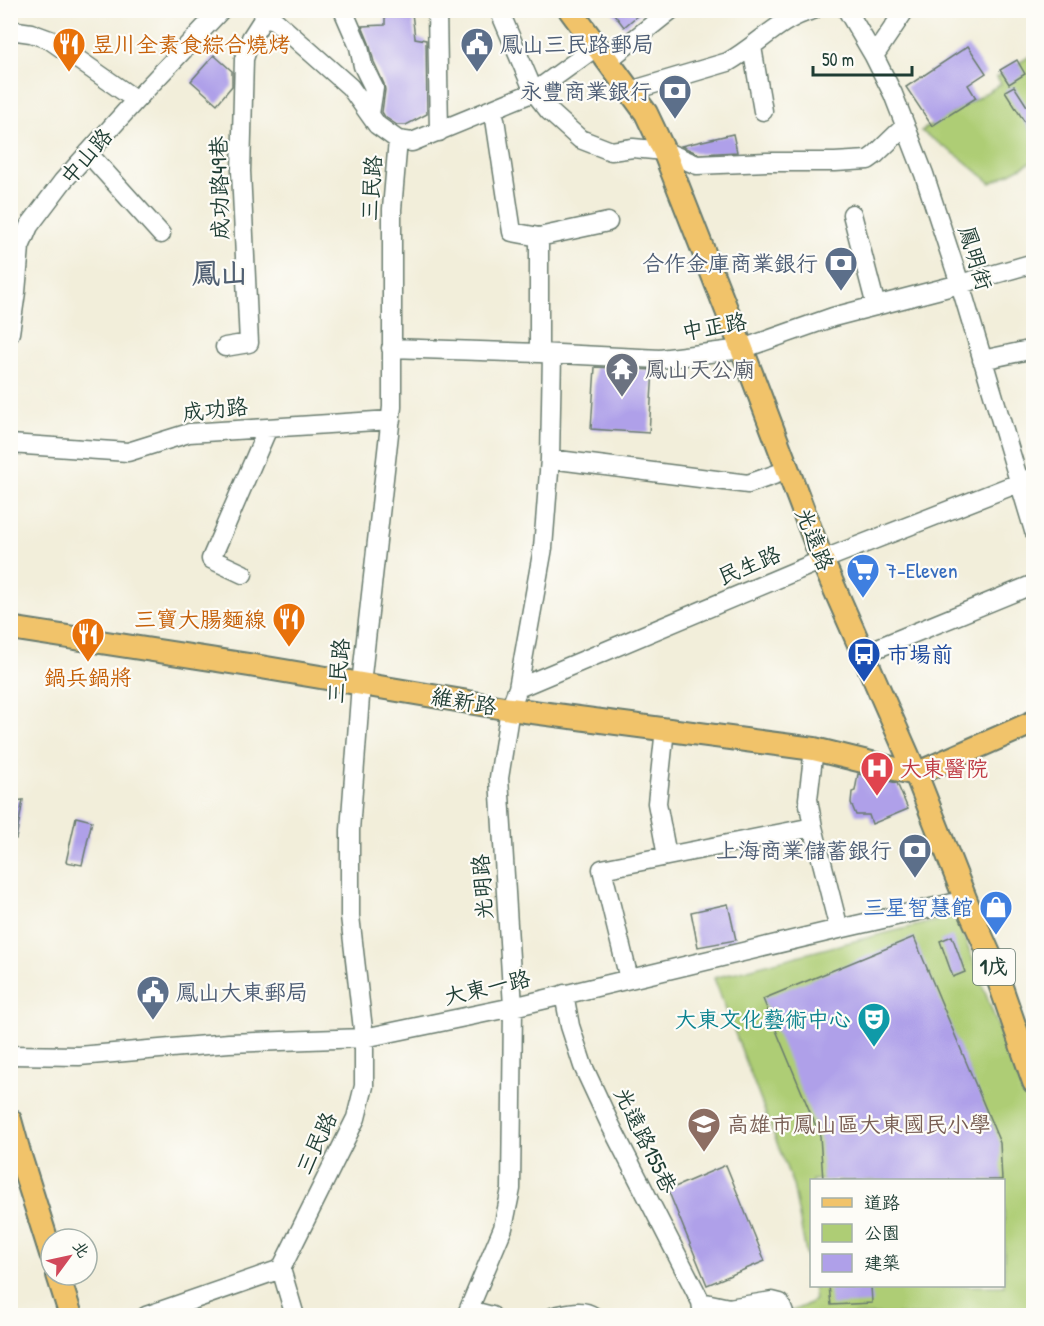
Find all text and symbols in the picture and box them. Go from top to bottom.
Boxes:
restaurant icon: 昱川全素食綜合燒烤 [51,26,87,73]
public building icon: 鳳山三民路郵局 [459,26,495,73]
place label: 昱川全素食綜合燒烤 [92,29,290,59]
place label: 鳳山三民路郵局 [500,29,654,59]
scale bar [813,39,912,77]
text: 50 m [822,47,854,72]
bank icon: 永豐商業銀行 [657,73,693,120]
place label: 永豐商業銀行 [520,76,652,106]
street label: 中山路 [53,121,119,191]
street label: 成功路49巷 [203,136,235,240]
street label: 三民路 [354,154,388,222]
street label: 鳳明街 [952,222,1000,294]
bank icon: 合作金庫商業銀行 [823,245,859,292]
place label: 合作金庫商業銀行 [642,248,818,278]
district label: 鳳山 [192,254,248,292]
street label: 中正路 [679,305,749,347]
temple icon: 鳳山天公廟 [604,351,640,398]
place label: 鳳山天公廟 [645,354,755,384]
street label: 成功路 [181,391,249,427]
street label: 光遠路 [789,503,841,575]
street label: 民生路 [713,538,785,592]
supermarket icon: 7-Eleven [845,552,881,599]
place label: 7-Eleven [886,555,958,585]
restaurant icon: 三寶大腸麵線 [271,601,307,648]
place label: 三寶大腸麵線 [134,604,266,634]
restaurant icon: 鍋兵鍋將 [70,616,106,663]
bus stop icon: 市場前 [846,636,882,683]
street label: 三民路 [320,637,356,705]
place label: 市場前 [887,639,953,669]
place label: 鍋兵鍋將 [44,662,132,692]
street label: 維新路 [429,680,499,722]
hospital icon: 大東醫院 [859,750,895,797]
place label: 大東醫院 [900,753,988,783]
bank icon: 上海商業儲蓄銀行 [897,832,933,879]
place label: 上海商業儲蓄銀行 [716,835,892,865]
street label: 光明路 [465,853,499,921]
shop icon: 三星智慧館 [978,889,1014,936]
place label: 三星智慧館 [863,892,973,922]
road number: 1戊 [973,949,1015,985]
street label: 大東一路 [441,962,533,1012]
public building icon: 鳳山大東郵局 [135,974,171,1021]
place label: 鳳山大東郵局 [176,977,308,1007]
theatre icon: 大東文化藝術中心 [856,1001,892,1048]
place label: 大東文化藝術中心 [675,1004,851,1034]
street label: 光遠路155巷 [607,1082,685,1198]
school or university icon: 高雄市鳳山區大東國民小學 [686,1106,722,1153]
street label: 三民路 [288,1107,344,1179]
place label: 高雄市鳳山區大東國民小學 [727,1109,991,1139]
legend [810,1179,1005,1287]
text: 道路 [864,1190,900,1215]
text: 公園 [864,1220,900,1245]
north arrow [39,1227,99,1287]
text: 北 [68,1236,95,1262]
text: 建築 [864,1250,900,1275]

